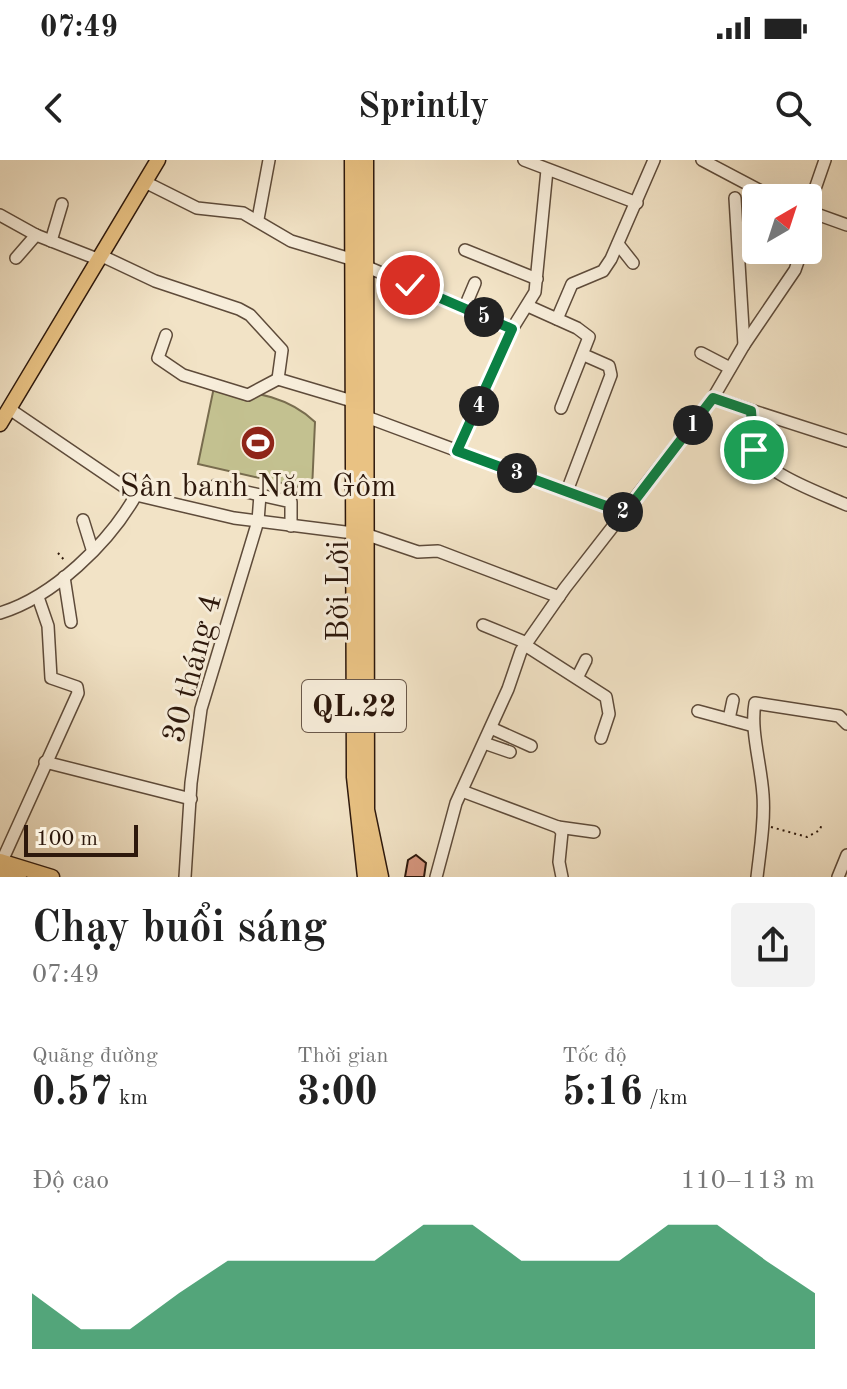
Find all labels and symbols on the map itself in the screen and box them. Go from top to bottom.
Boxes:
north arrow [742,184,822,264]
pin [376,251,444,319]
pin: 5 [464,297,504,337]
pin: 4 [459,386,499,426]
pin: 1 [673,405,713,445]
pin [720,416,788,484]
sports icon: Sân banh Năm Gôm [239,424,277,462]
pin: 3 [497,453,537,493]
place label: Sân banh Năm Gôm [120,472,396,504]
pin: 2 [603,492,643,532]
street label: Bời Lời [324,540,356,642]
street label: 30 tháng 4 [159,591,229,747]
road number: QL.22 [302,680,406,732]
scale bar [24,821,138,857]

